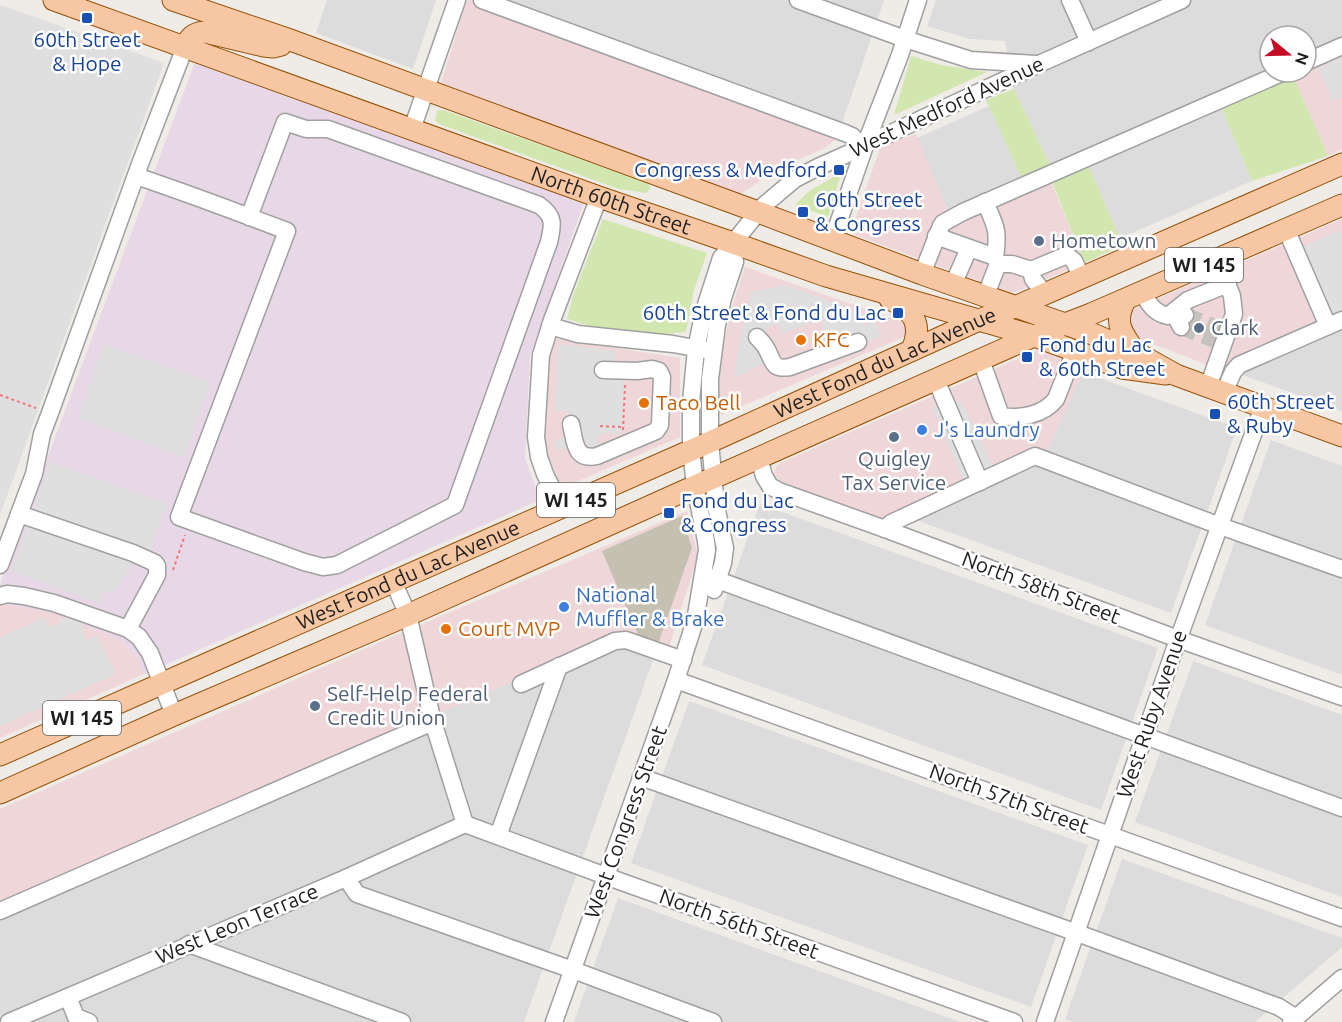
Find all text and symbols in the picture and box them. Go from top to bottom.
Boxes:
marker: 60th Street & Hope [80,11,94,25]
north arrow [1258,24,1318,84]
place label: 60th Street & Hope [33,27,141,75]
text: N [1292,50,1313,67]
street label: West Medford Avenue [846,51,1047,162]
place label: Congress & Medford [634,157,827,181]
street label: North 60th Street [528,160,694,239]
marker: Congress & Medford [832,163,846,177]
place label: 60th Street & Congress [815,187,922,235]
marker: 60th Street & Congress [796,205,810,219]
place label: Hometown [1051,228,1156,252]
marker: Hometown [1032,234,1046,248]
road number: WI 145 [1165,248,1243,282]
place label: 60th Street & Fond du Lac [643,300,886,324]
street label: West Fond du Lac Avenue [770,302,999,423]
marker: 60th Street & Fond du Lac [891,306,905,320]
place label: Clark [1211,315,1259,339]
marker: Clark [1192,321,1206,335]
place label: KFC [813,327,850,351]
place label: Fond du Lac & 60th Street [1039,332,1165,380]
marker: KFC [794,333,808,347]
marker: Fond du Lac & 60th Street [1020,350,1034,364]
place label: 60th Street & Ruby [1227,389,1334,437]
place label: Taco Bell [656,390,740,414]
marker: Taco Bell [637,396,651,410]
marker: 60th Street & Ruby [1208,407,1222,421]
place label: J's Laundry [934,417,1040,441]
marker: J's Laundry [915,423,929,437]
marker: Quigley Tax Service [887,430,901,444]
place label: Quigley Tax Service [842,446,946,494]
road number: WI 145 [537,483,615,517]
place label: Fond du Lac & Congress [681,488,794,536]
marker: Fond du Lac & Congress [662,506,676,520]
street label: West Fond du Lac Avenue [292,515,523,634]
street label: North 58th Street [959,546,1124,628]
place label: National Muffler & Brake [576,582,725,630]
marker: National Muffler & Brake [557,600,571,614]
place label: Court MVP [458,616,560,640]
marker: Court MVP [439,622,453,636]
street label: West Ruby Avenue [1111,627,1191,801]
place label: Self-Help Federal Credit Union [327,681,488,729]
marker: Self-Help Federal Credit Union [308,699,322,713]
road number: WI 145 [43,701,121,735]
street label: West Congress Street [579,722,671,921]
street label: North 57th Street [926,758,1092,838]
street label: West Leon Terrace [152,878,322,968]
street label: North 56th Street [656,883,822,963]

